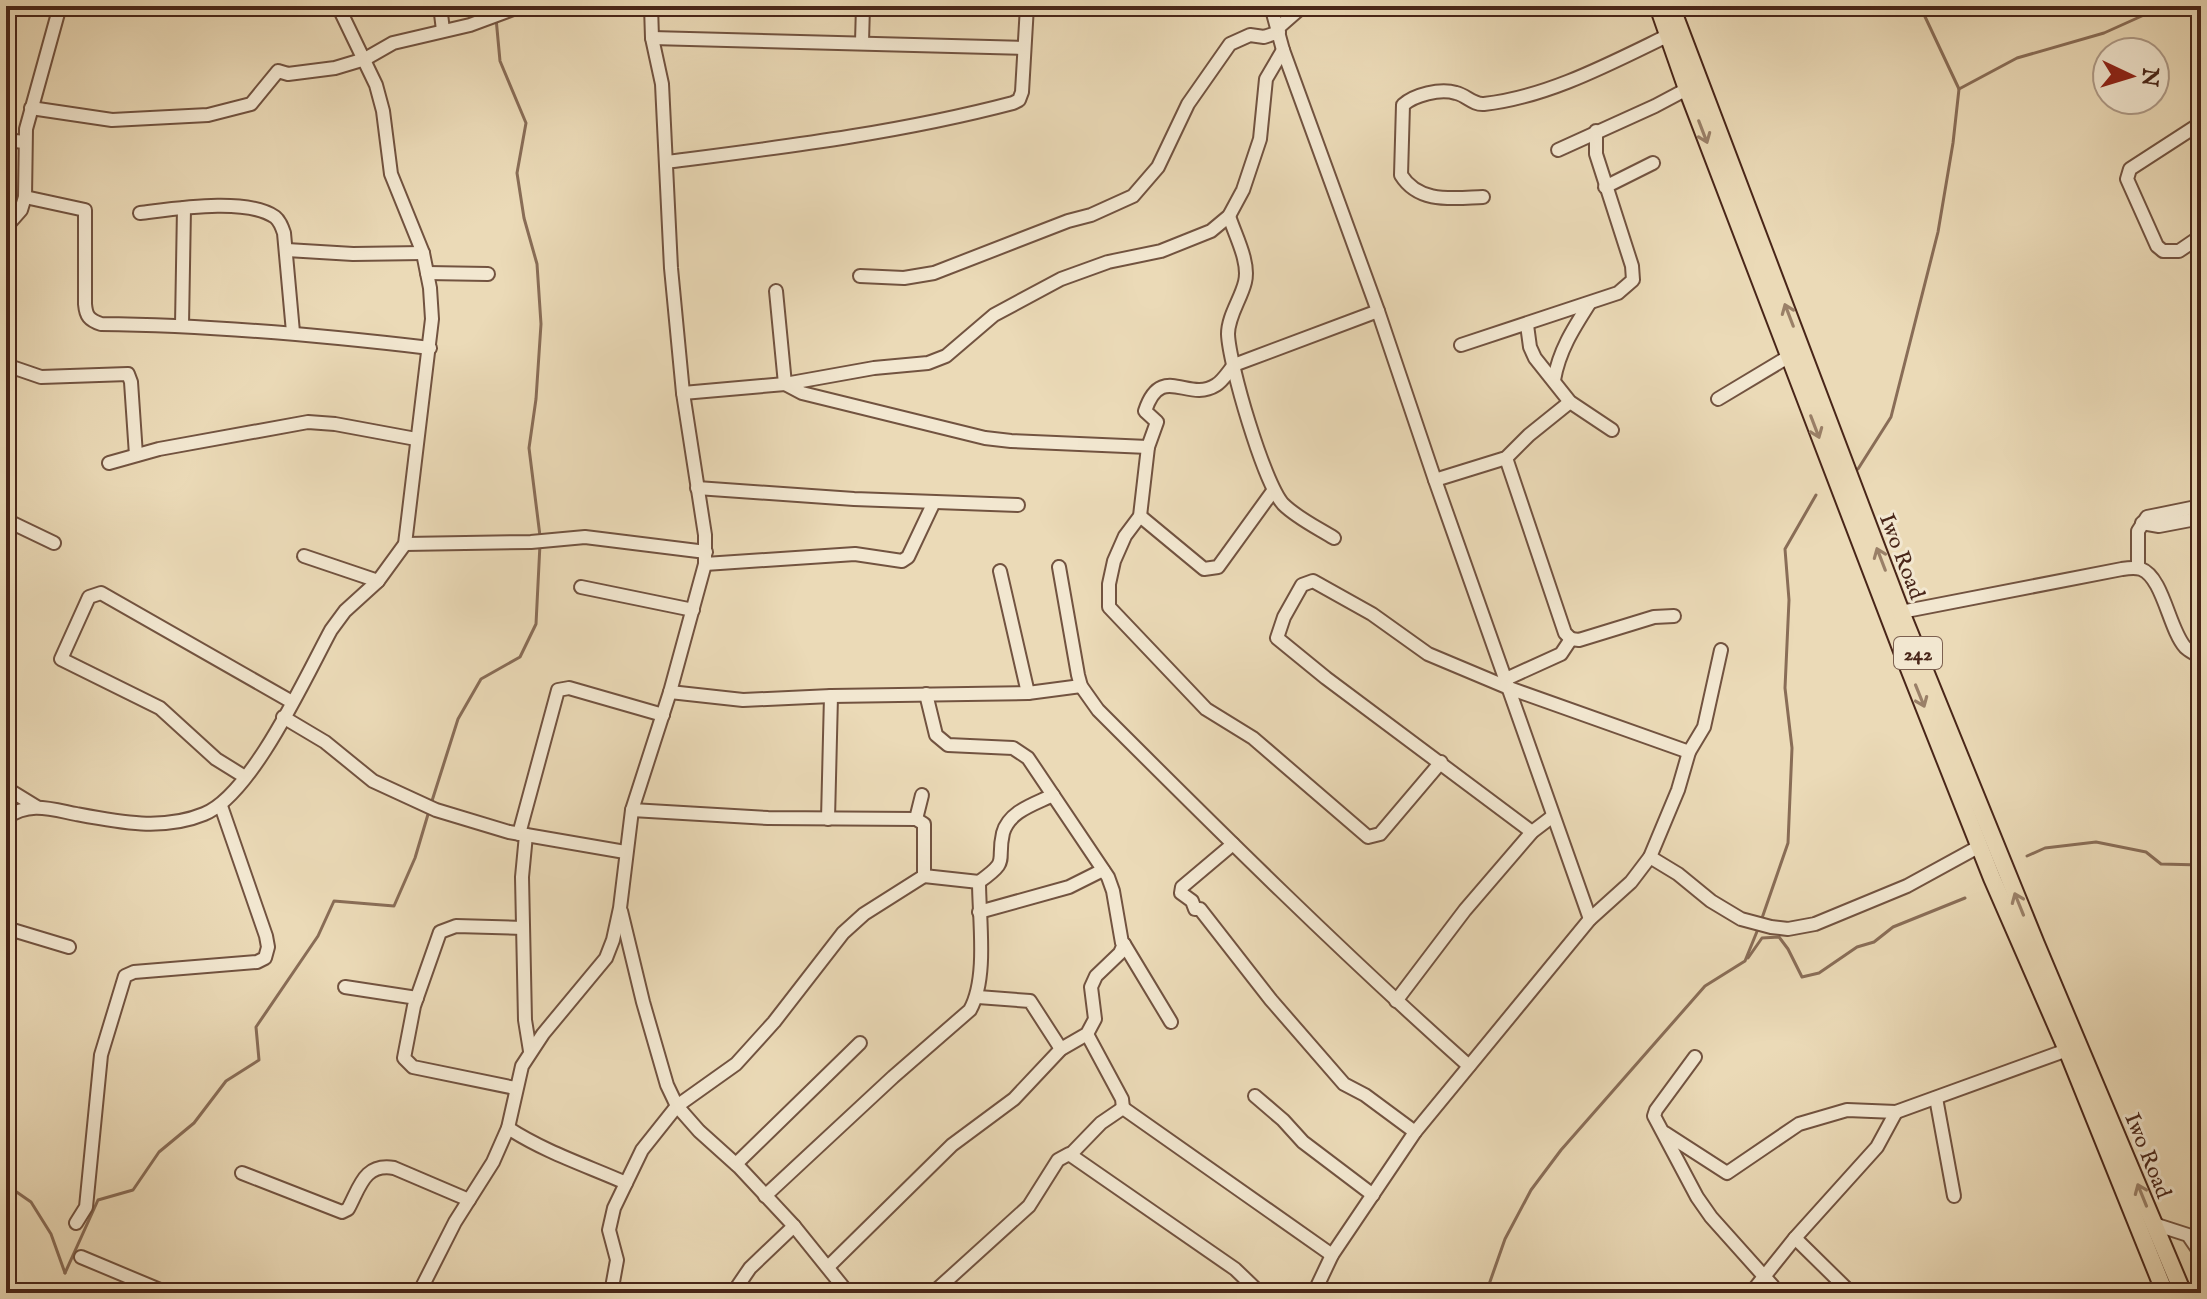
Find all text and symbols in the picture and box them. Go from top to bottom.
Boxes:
north arrow [2091,36,2171,116]
text: N [2134,66,2164,88]
one-way arrow [1697,119,1711,144]
one-way arrow [1781,304,1795,328]
one-way arrow [1809,414,1823,439]
street label: Iwo Road [1872,510,1930,604]
one-way arrow [1873,547,1887,572]
road number: 242 [1894,637,1942,669]
one-way arrow [1914,683,1928,708]
one-way arrow [2011,892,2026,917]
street label: Iwo Road [2117,1109,2177,1203]
one-way arrow [2134,1183,2149,1208]

